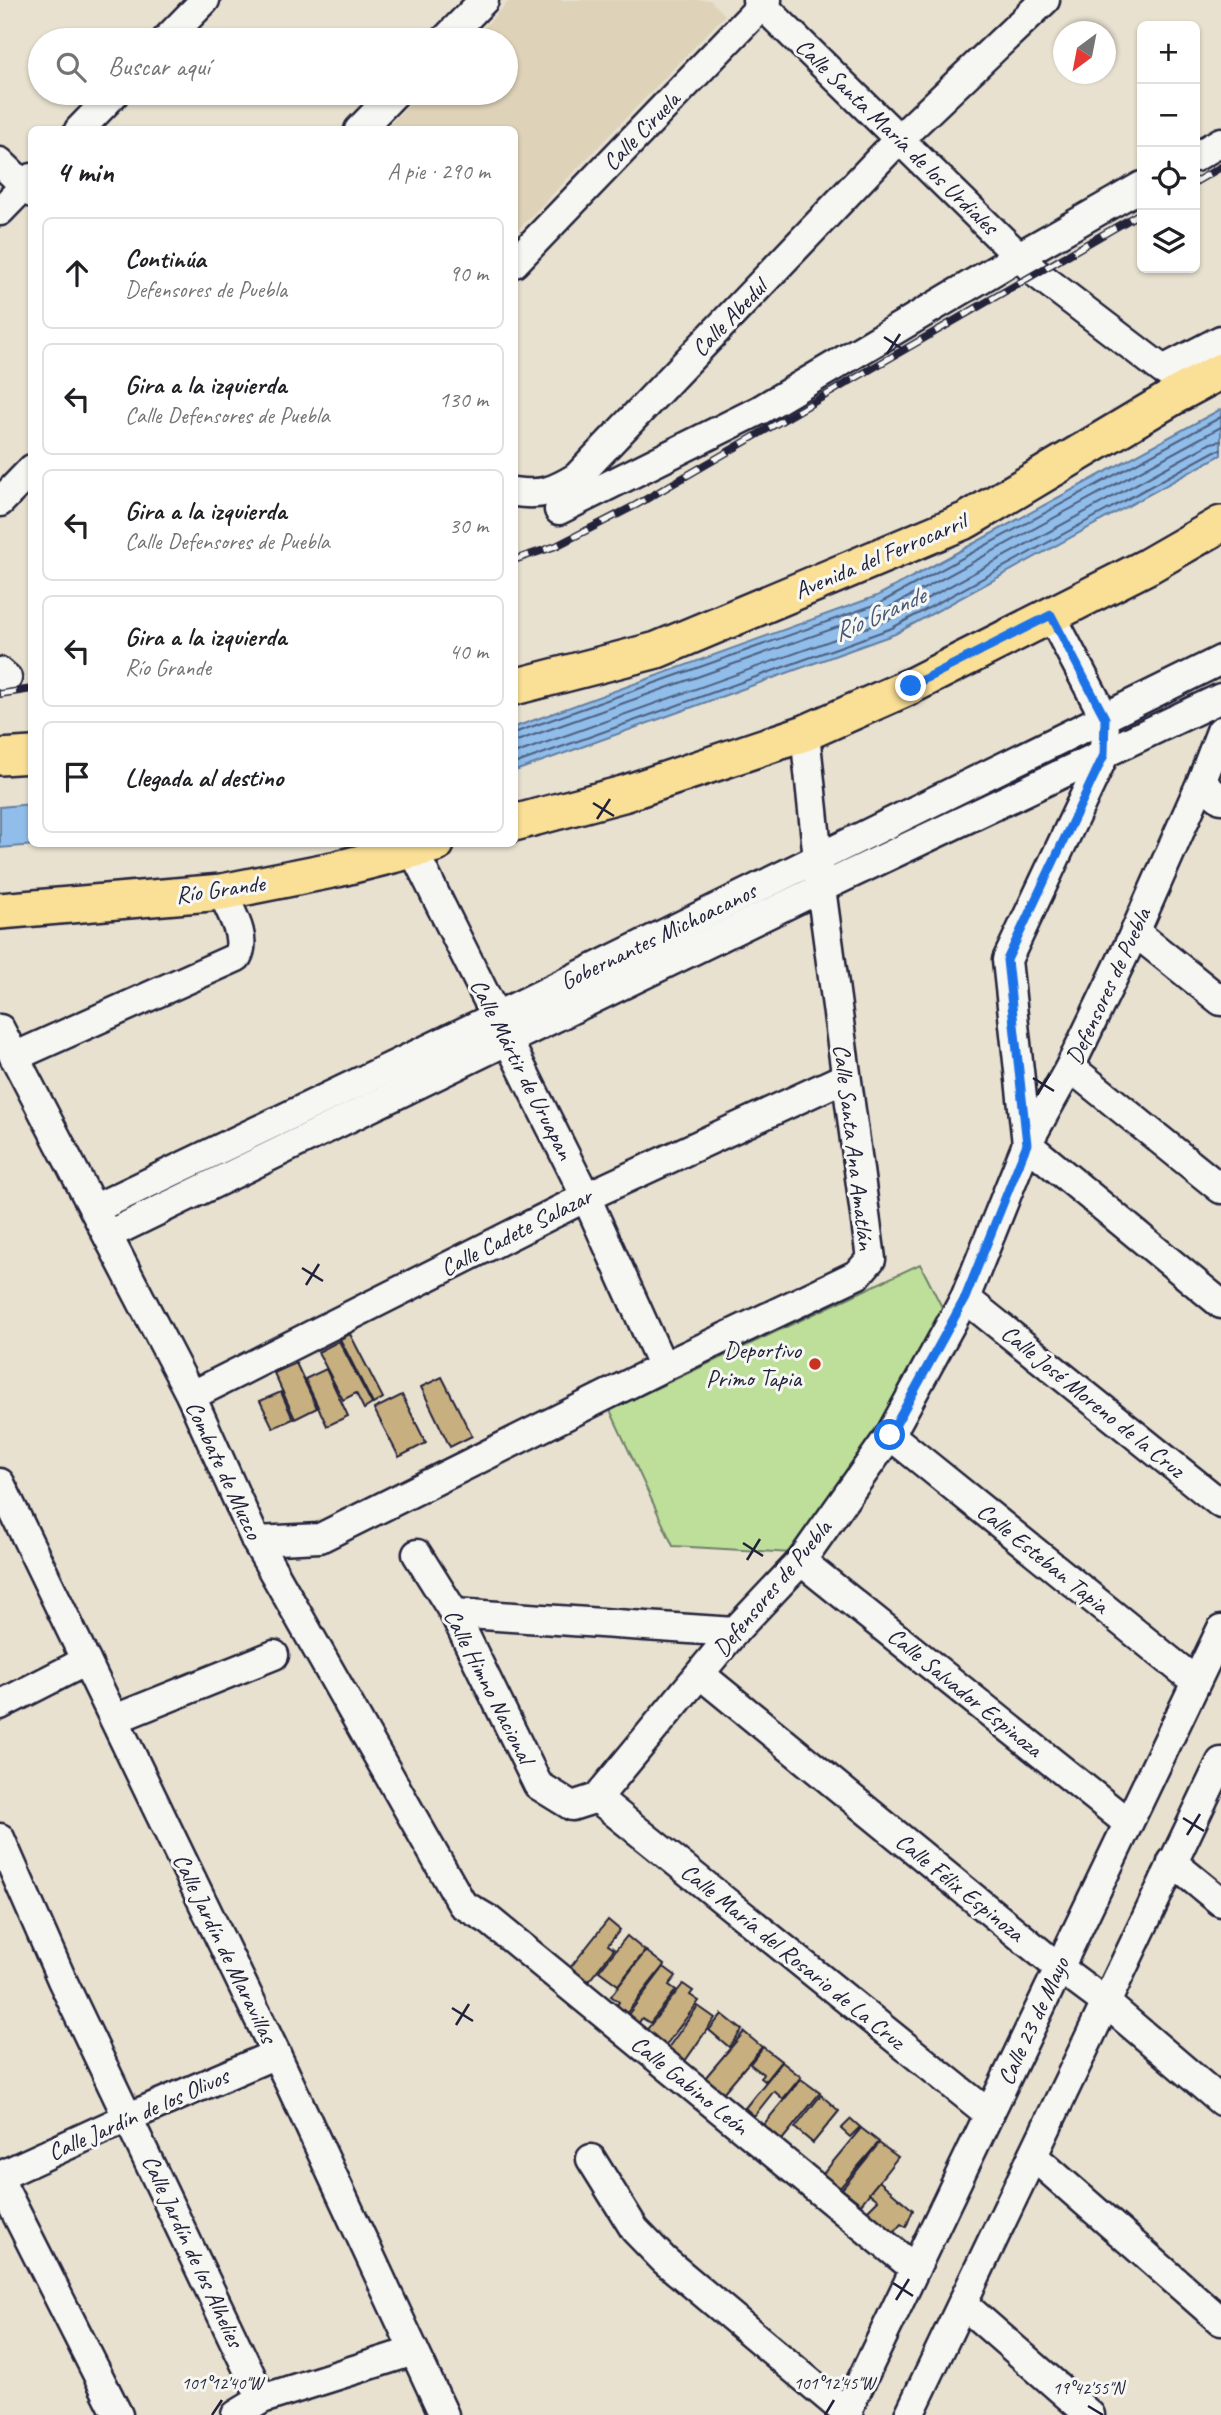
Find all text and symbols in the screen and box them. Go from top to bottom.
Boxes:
north arrow [1053,21,1116,84]
map controls [1137,21,1200,273]
button: + [1137,21,1200,84]
search box [28,28,518,105]
street label: Calle Santa María de los Urdiales [789,31,1007,243]
icon: search [52,48,90,86]
text: Buscar aquí [108,50,210,83]
street label: Calle Ciruela [596,83,688,177]
button: − [1137,84,1200,147]
button: locate [1137,147,1200,210]
text: 4 min [56,153,113,191]
text: A pie · 290 m [387,157,490,186]
button: layers [1137,210,1200,273]
text: Continúa [125,242,206,275]
icon: ahead [58,254,96,292]
text: 90 m [449,259,488,288]
street label: Calle Abedul [685,270,776,363]
text: Defensores de Puebla [125,275,287,304]
text: Gira a la izquierda [125,368,286,401]
icon: left [58,380,96,418]
text: 130 m [439,385,488,414]
text: Calle Defensores de Puebla [125,401,330,430]
text: Gira a la izquierda [125,494,286,527]
street label: Avenida del Ferrocarril [790,505,974,606]
icon: left [58,506,96,544]
text: 30 m [449,511,488,540]
text: Calle Defensores de Puebla [125,527,330,556]
water label: Río Grande [828,578,933,649]
text: Gira a la izquierda [125,620,286,653]
icon: left [58,632,96,670]
text: 40 m [449,637,488,666]
text: Río Grande [125,653,211,682]
route end [895,670,926,701]
icon: arrive [58,758,96,796]
text: Llegada al destino [125,761,283,794]
street label: Río Grande [174,868,269,910]
street label: Gobernantes Michoacanos [555,875,763,996]
street label: Defensores de Puebla [1059,902,1158,1069]
street label: Calle Mártir de Uruapan [463,974,581,1166]
street label: Calle Santa Ana Amatlán [826,1042,882,1253]
street label: Calle Cadete Salazar [435,1180,599,1283]
street label: Calle José Moreno de la Cruz [995,1318,1192,1485]
place label: Deportivo Primo Tapia [706,1335,803,1393]
marker: Deportivo Primo Tapia [807,1356,823,1372]
street label: Combate de Muzco [179,1396,270,1545]
route start [874,1419,905,1450]
street label: Calle Esteban Tapia [971,1496,1116,1621]
street label: Defensores de Puebla [706,1513,839,1662]
street label: Calle Himno Nacional [437,1604,543,1772]
street label: Calle Salvador Espinoza [882,1620,1050,1764]
street label: Calle Félix Espinoza [890,1826,1032,1949]
street label: Calle Jardín de Maravillas [166,1848,285,2050]
street label: Calle María del Rosario de La Cruz [675,1856,913,2057]
street label: Calle 23 de Mayo [990,1951,1076,2090]
street label: Calle Gabino León [625,2028,756,2142]
street label: Calle Jardín de los Olivos [43,2060,236,2167]
street label: Calle Jardín de los Alhelies [135,2150,251,2354]
text: 101°12'40"W [181,2372,266,2394]
text: 101°12'45"W [793,2372,878,2394]
text: 19°42'55"N [1053,2377,1127,2399]

